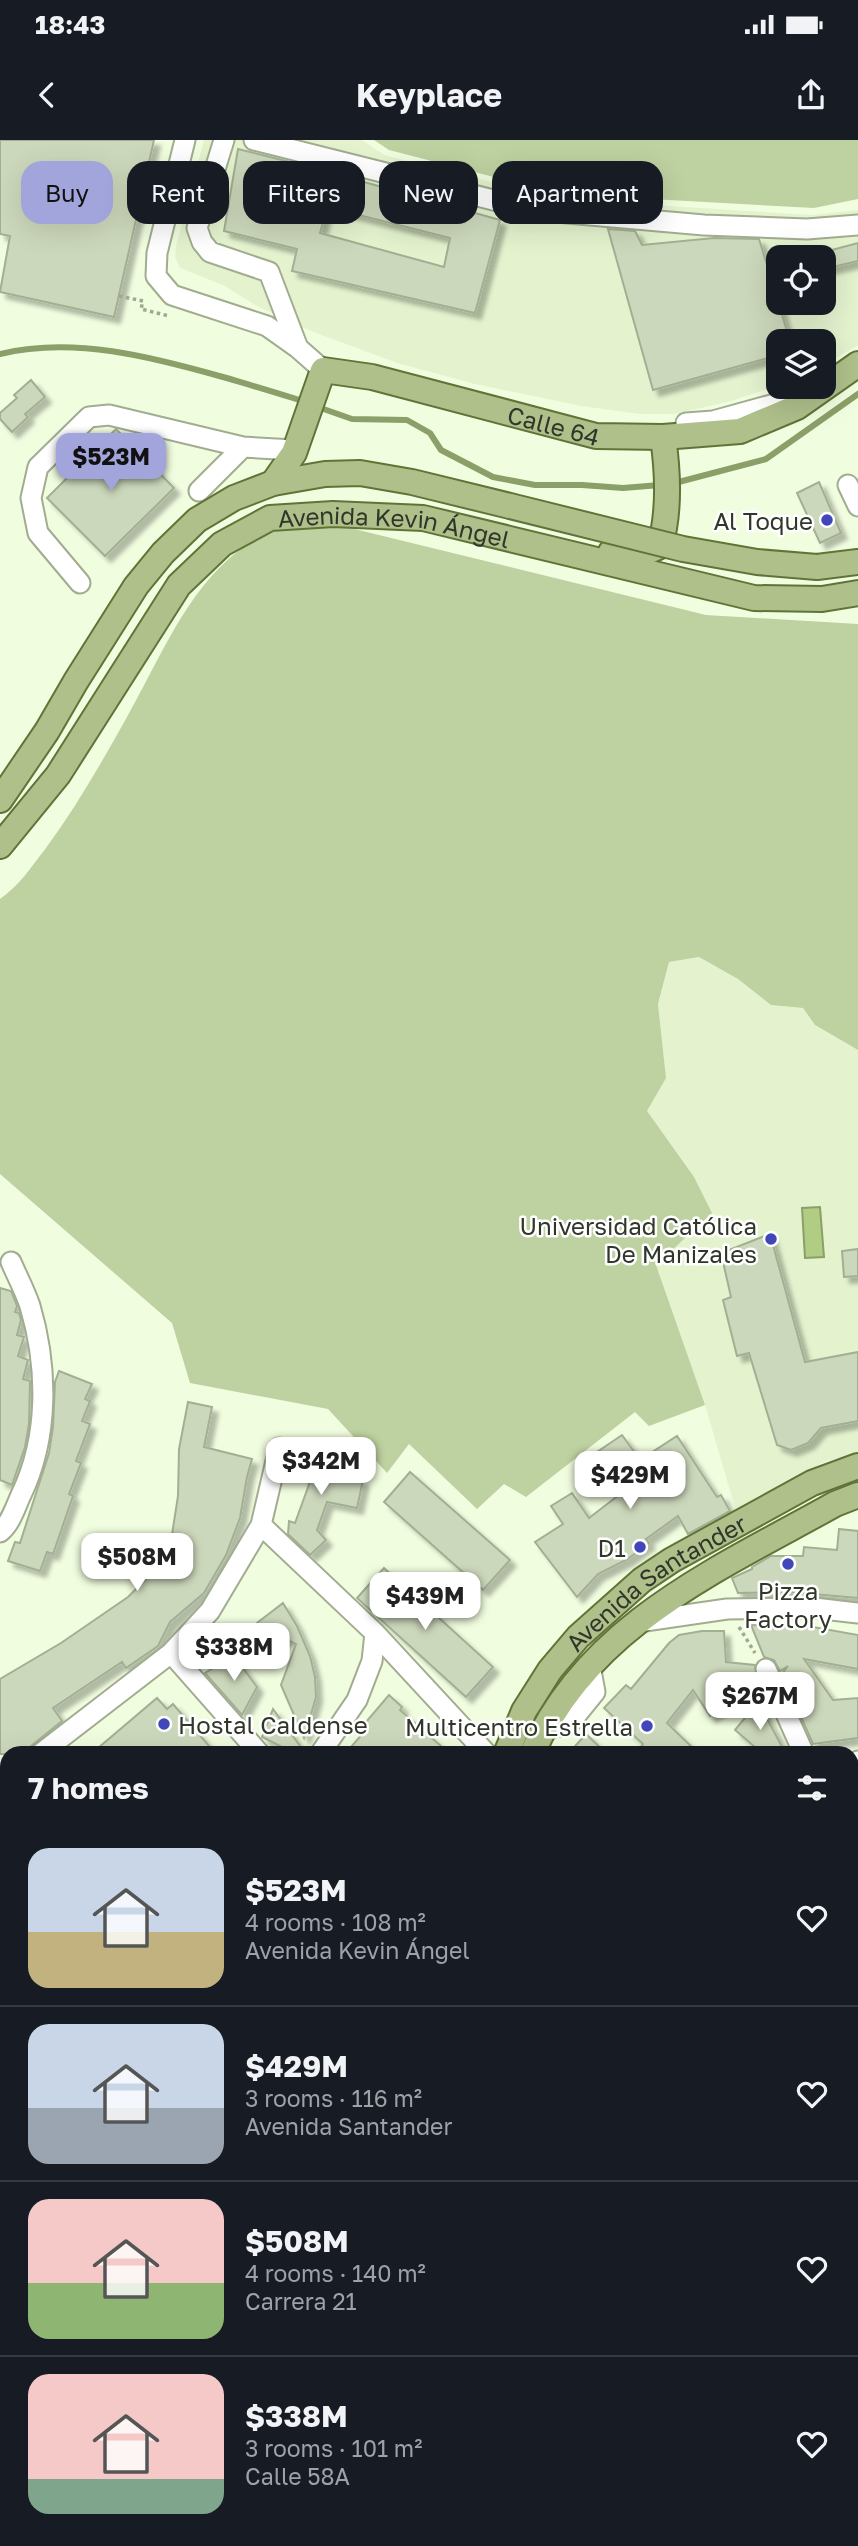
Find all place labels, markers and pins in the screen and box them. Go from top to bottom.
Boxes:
pin: $523M [62,434,160,493]
place label: Al Toque [713,506,813,535]
marker: Al Toque [819,512,835,528]
place label: Universidad Católica De Manizales [519,1211,757,1268]
marker: Universidad Católica De Manizales [763,1231,779,1247]
pin: $342M [272,1438,370,1497]
pin: $429M [581,1452,679,1511]
place label: D1 [598,1533,626,1562]
pin: $508M [88,1534,186,1593]
marker: D1 [632,1539,648,1555]
marker: Pizza Factory [780,1556,796,1572]
pin: $439M [376,1572,474,1632]
place label: Pizza Factory [744,1576,832,1633]
pin: $338M [185,1624,283,1683]
pin: $267M [711,1672,809,1732]
place label: Hostal Caldense [178,1710,368,1739]
place label: Multicentro Estrella [405,1712,633,1741]
marker: Hostal Caldense [156,1716,172,1732]
marker: Multicentro Estrella [639,1718,655,1734]

